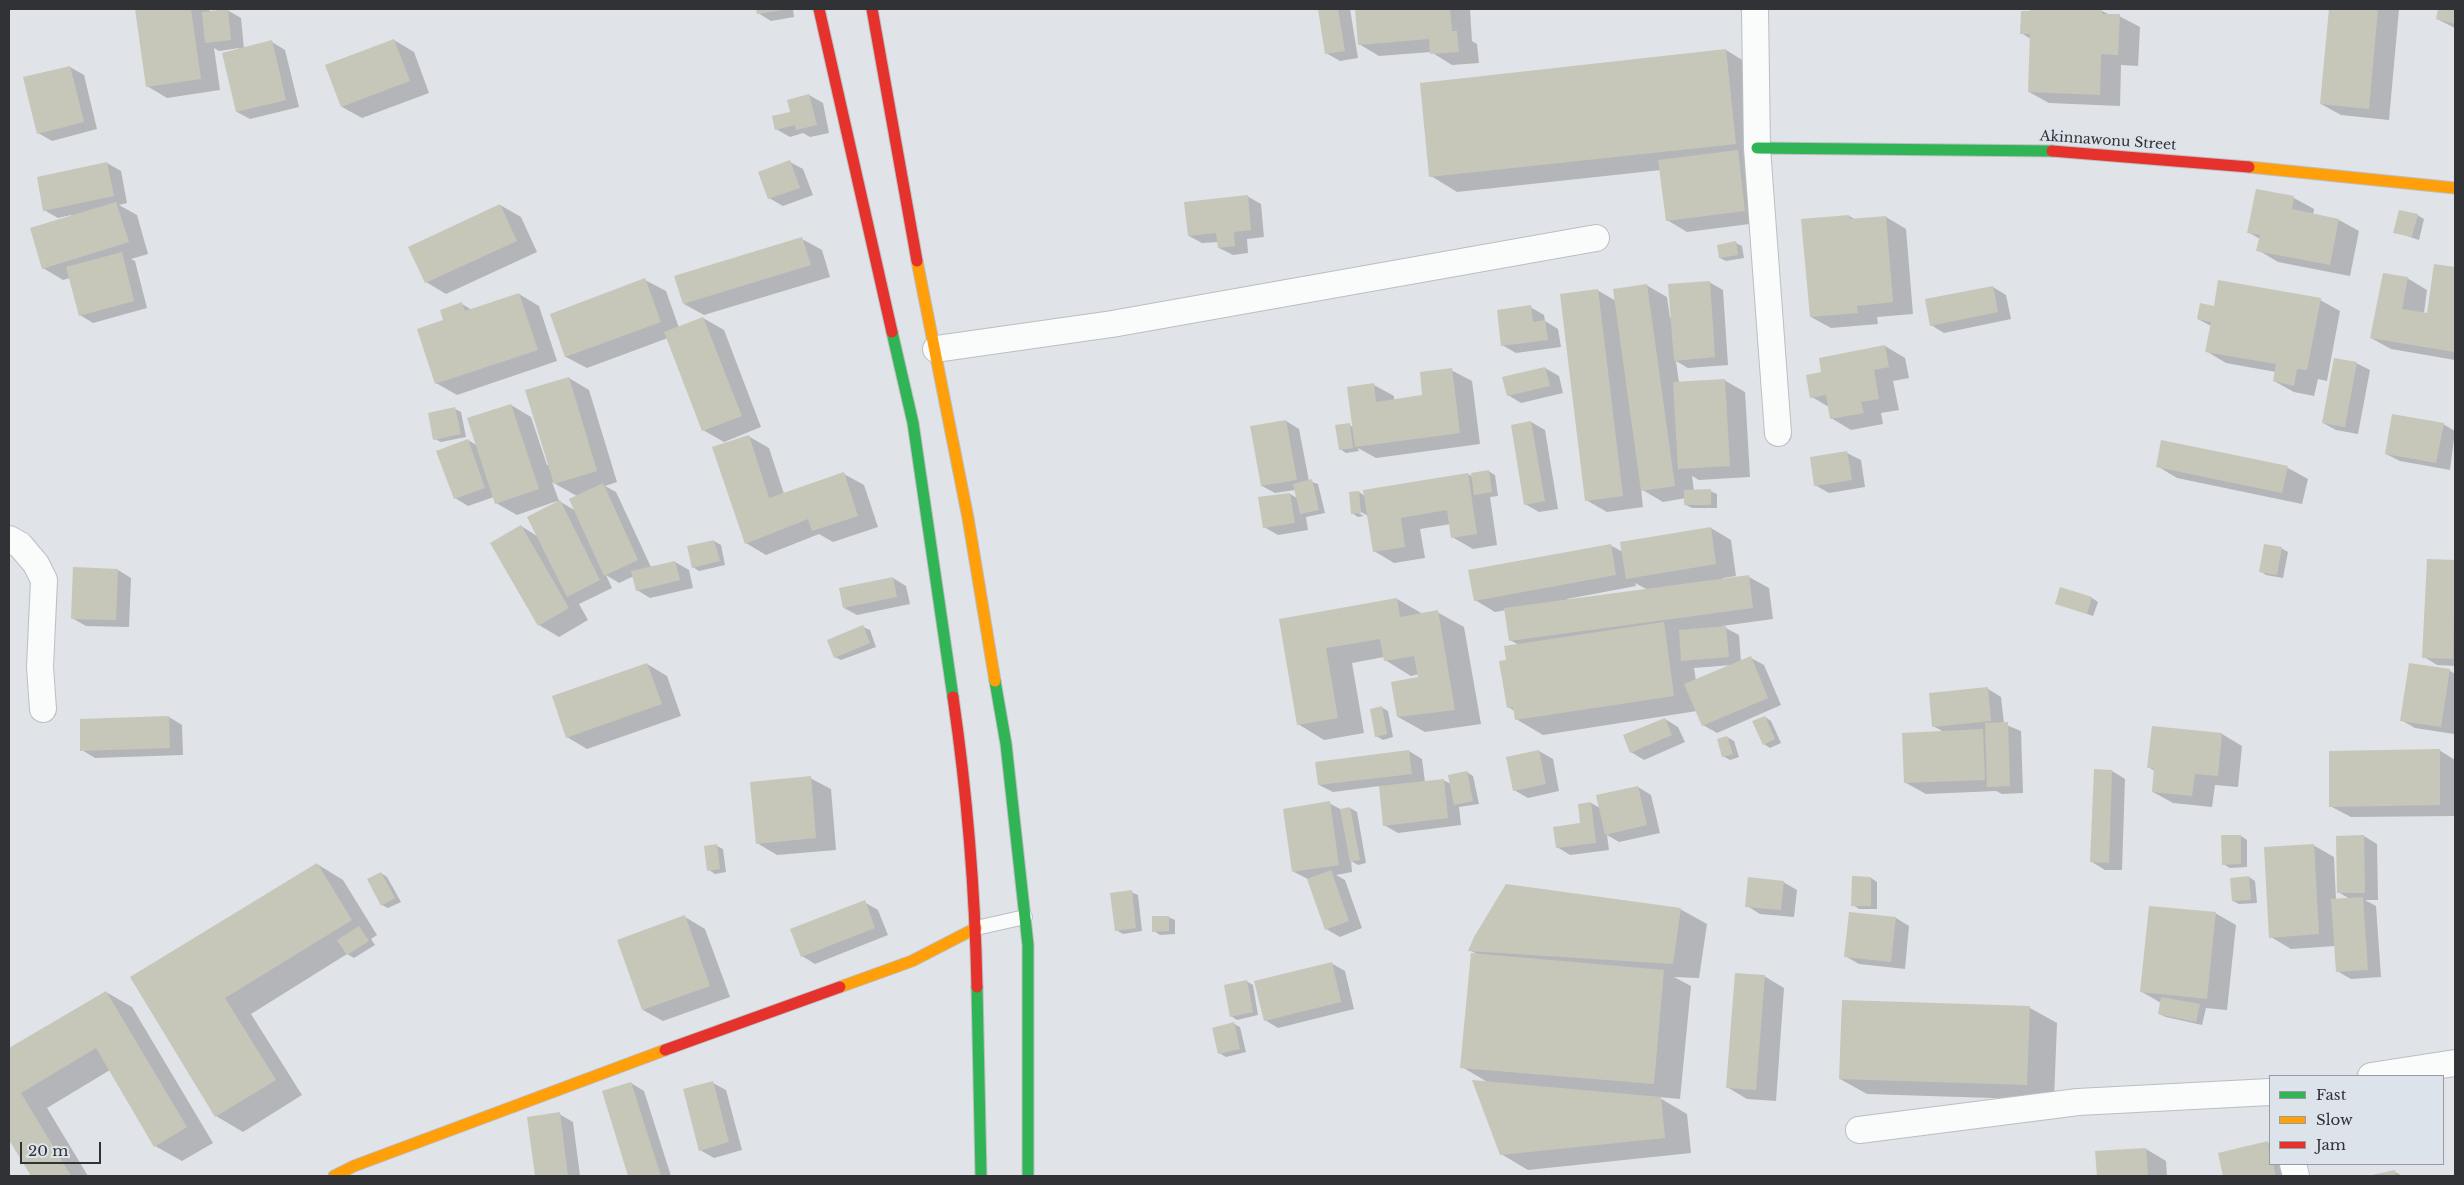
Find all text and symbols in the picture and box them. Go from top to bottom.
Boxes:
street label: Akinnawonu Street [2039,128,2177,154]
legend [2269,1075,2444,1165]
text: Fast [2316,1085,2346,1104]
text: Slow [2316,1110,2353,1129]
scale bar [22,1132,104,1164]
text: Jam [2316,1135,2346,1154]
text: 20 m [28,1141,68,1160]

